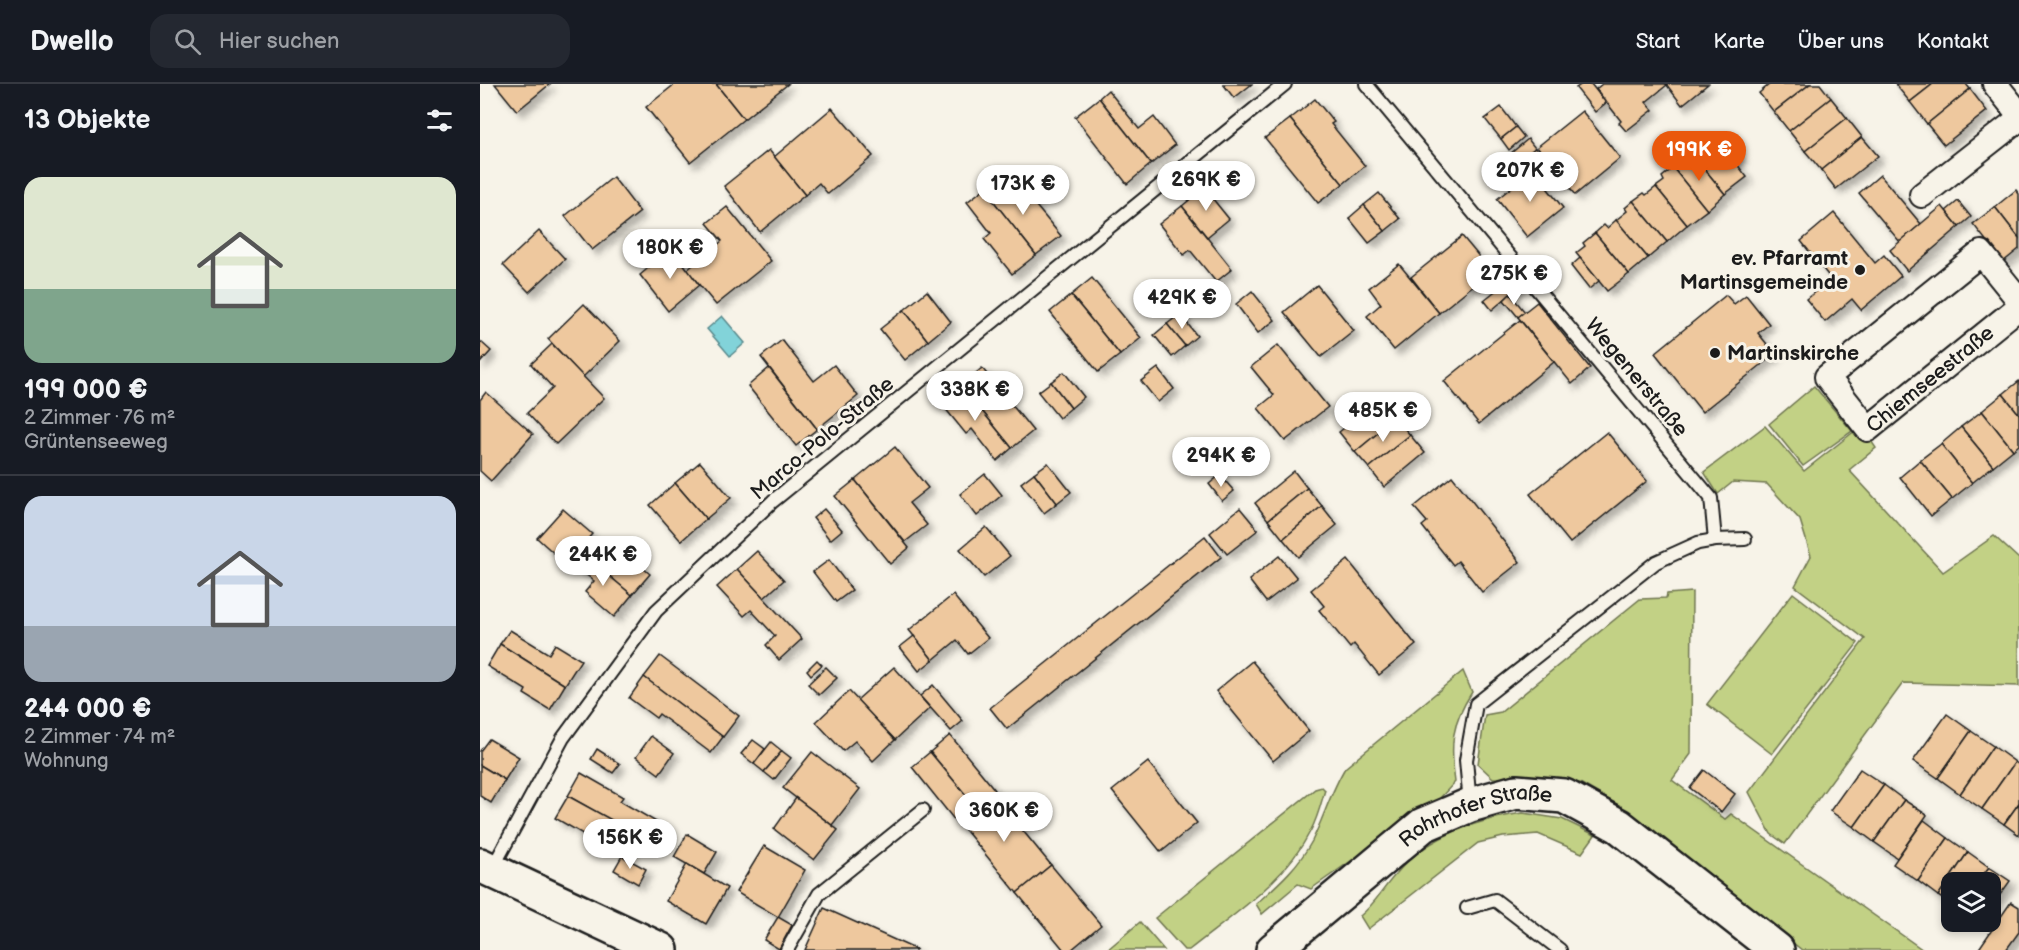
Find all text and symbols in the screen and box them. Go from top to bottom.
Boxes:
search box [150,14,570,68]
text: Dwello [30,25,114,58]
icon: search [171,25,204,58]
text: Hier suchen [219,28,339,55]
text: Start [1636,29,1680,54]
text: Karte [1713,29,1765,54]
text: Über uns [1798,29,1884,54]
text: Kontakt [1917,29,1989,54]
icon: filters [423,104,456,137]
text: 13 Objekte [24,105,150,136]
pin: 199K € [1650,131,1748,182]
text: 199K € [1666,138,1732,162]
pin: 207K € [1481,152,1579,203]
text: 207K € [1495,159,1565,183]
pin: 269K € [1157,161,1255,212]
pin: 173K € [974,165,1072,216]
text: 269K € [1171,168,1241,192]
text: 173K € [990,172,1056,196]
icon: home [186,216,294,324]
pin: 180K € [621,229,719,280]
text: 180K € [637,236,703,260]
place label: ev. Pfarramt Martinsgemeinde [1680,246,1848,295]
pin: 275K € [1465,255,1563,306]
text: 275K € [1480,262,1548,286]
marker: ev. Pfarramt Martinsgemeinde [1853,263,1867,277]
pin: 429K € [1133,279,1231,330]
text: 429K € [1147,286,1217,310]
street label: Wegenerstraße [1580,313,1693,442]
street label: Chiemseestraße [1861,320,1999,438]
place label: Martinskirche [1727,341,1859,366]
marker: Martinskirche [1708,346,1722,360]
street label: Marco-Polo-Straße [746,371,899,505]
pin: 338K € [926,371,1024,422]
text: 199 000 € [24,375,148,406]
text: 338K € [940,378,1010,402]
pin: 485K € [1334,392,1432,443]
text: 485K € [1348,399,1418,423]
text: 2 Zimmer · 76 m² [24,406,175,430]
text: Grüntenseeweg [24,430,168,454]
pin: 294K € [1172,437,1270,488]
text: 294K € [1186,444,1256,468]
icon: home [186,535,294,643]
pin: 244K € [554,536,652,587]
text: 244K € [569,543,637,567]
text: 244 000 € [24,694,151,725]
text: 2 Zimmer · 74 m² [24,725,175,749]
text: Wohnung [24,749,109,773]
street label: Rohrhofer Straße [1394,780,1553,853]
pin: 360K € [955,792,1053,843]
text: 360K € [969,799,1039,823]
pin: 156K € [581,819,679,870]
text: 156K € [597,826,663,850]
map controls [1941,872,2001,932]
button: layers [1941,872,2001,932]

